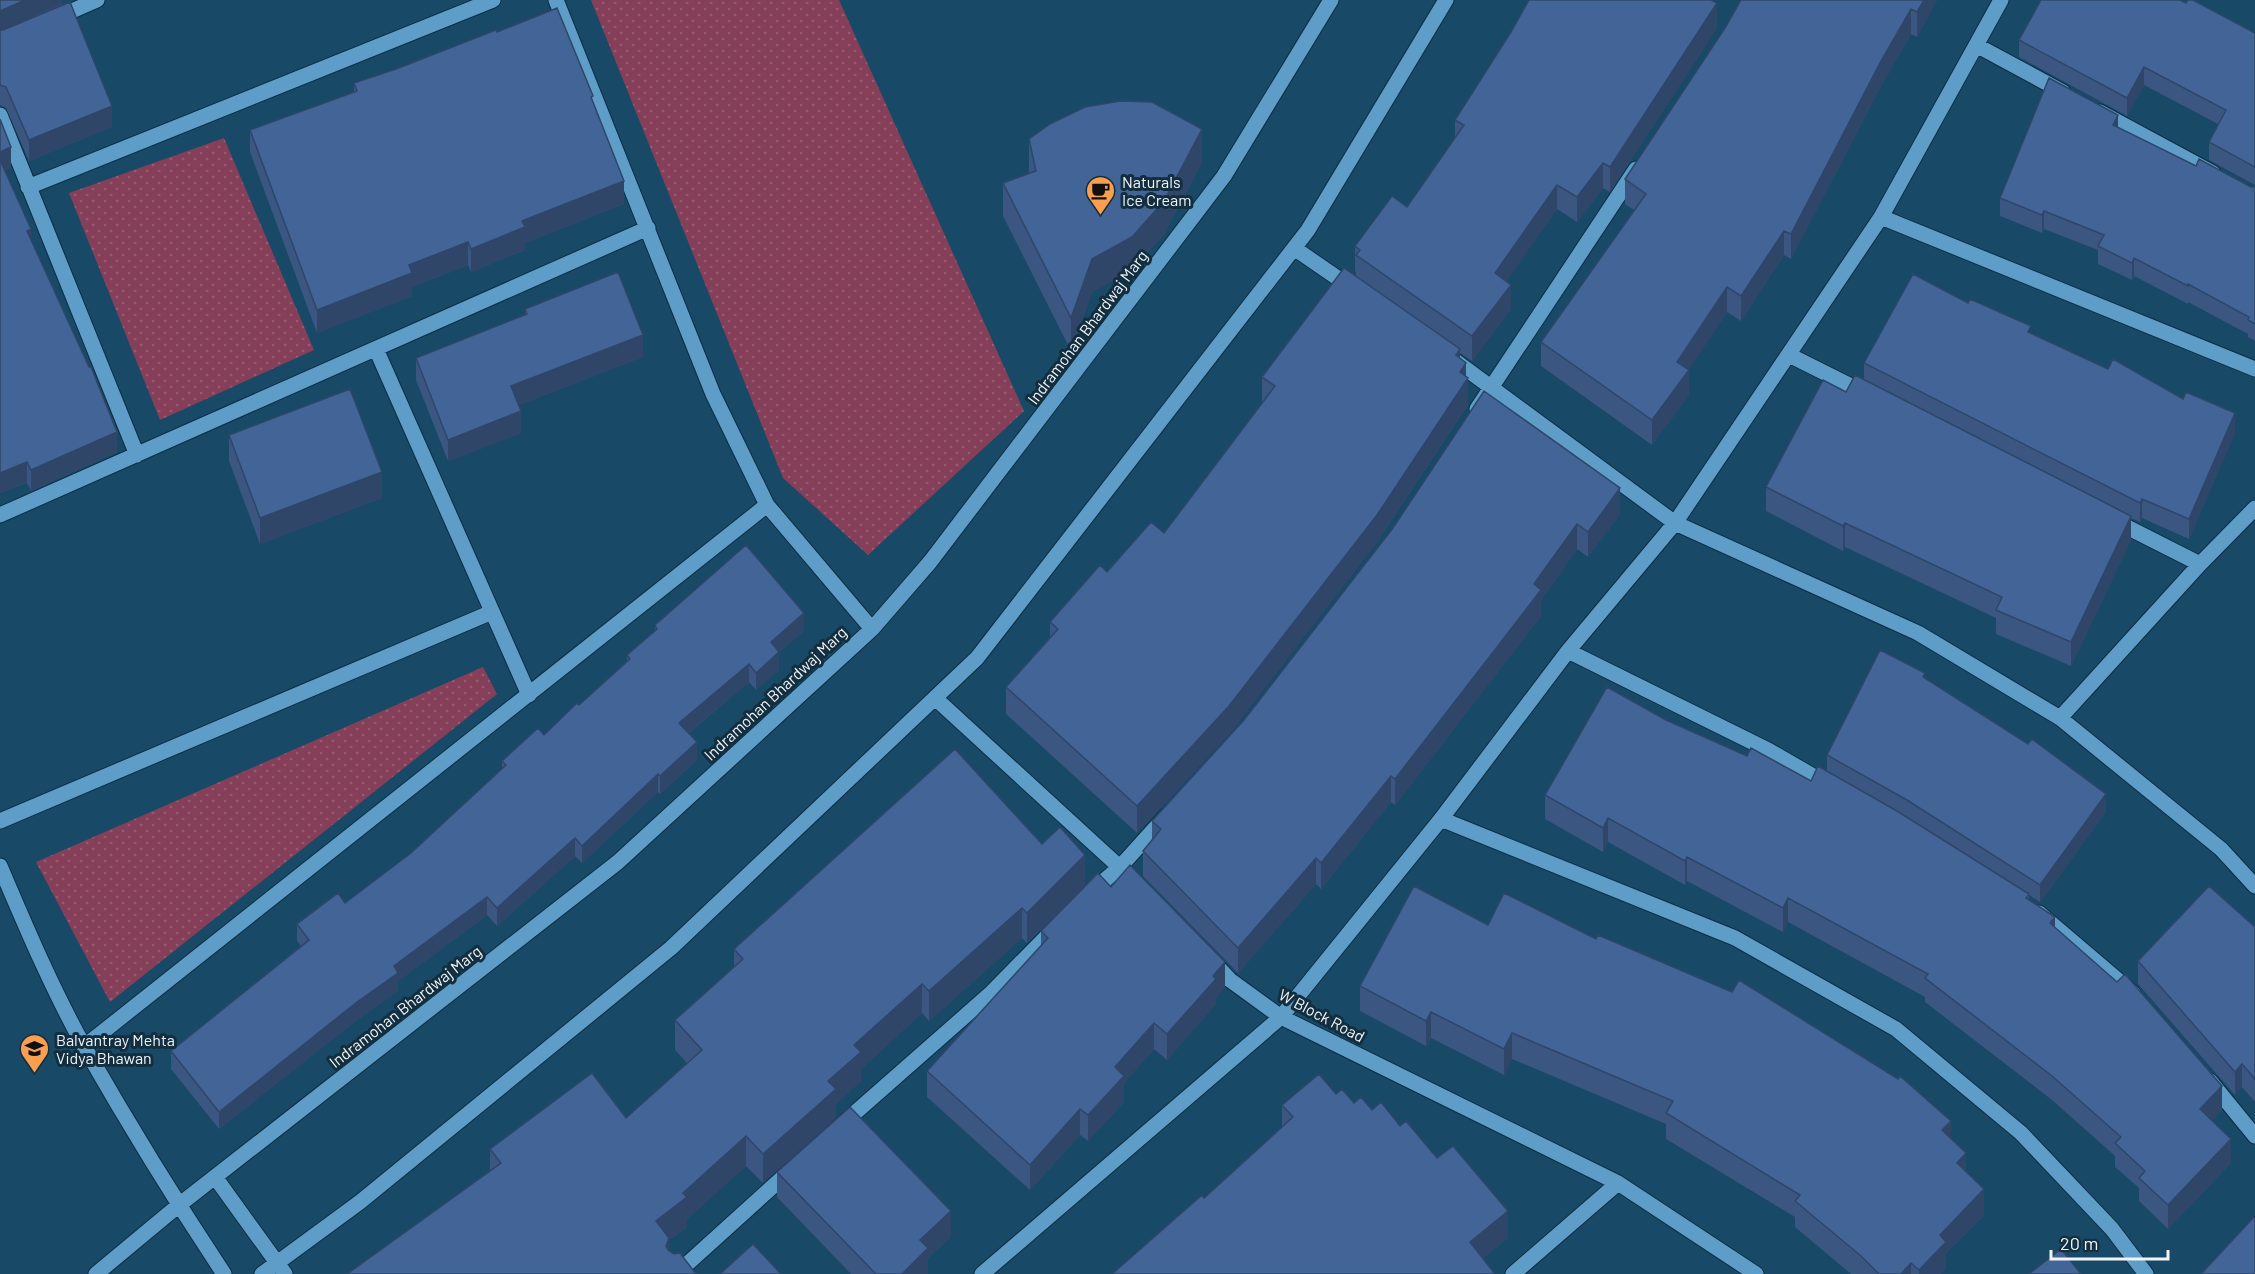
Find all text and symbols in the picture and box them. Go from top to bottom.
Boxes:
place label: Naturals Ice Cream [1122,172,1191,209]
cafe icon: Naturals Ice Cream [1085,174,1117,216]
street label: Indramohan Bhardwaj Marg [1023,246,1151,408]
street label: Indramohan Bhardwaj Marg [700,622,850,764]
street label: Indramohan Bhardwaj Marg [325,941,485,1071]
street label: W Block Road [1276,984,1368,1046]
place label: Balvantray Mehta Vidya Bhawan [56,1030,175,1067]
school or university icon: Balvantray Mehta Vidya Bhawan [19,1032,51,1074]
scale bar [2051,1223,2168,1261]
text: 20 m [2060,1232,2098,1254]

